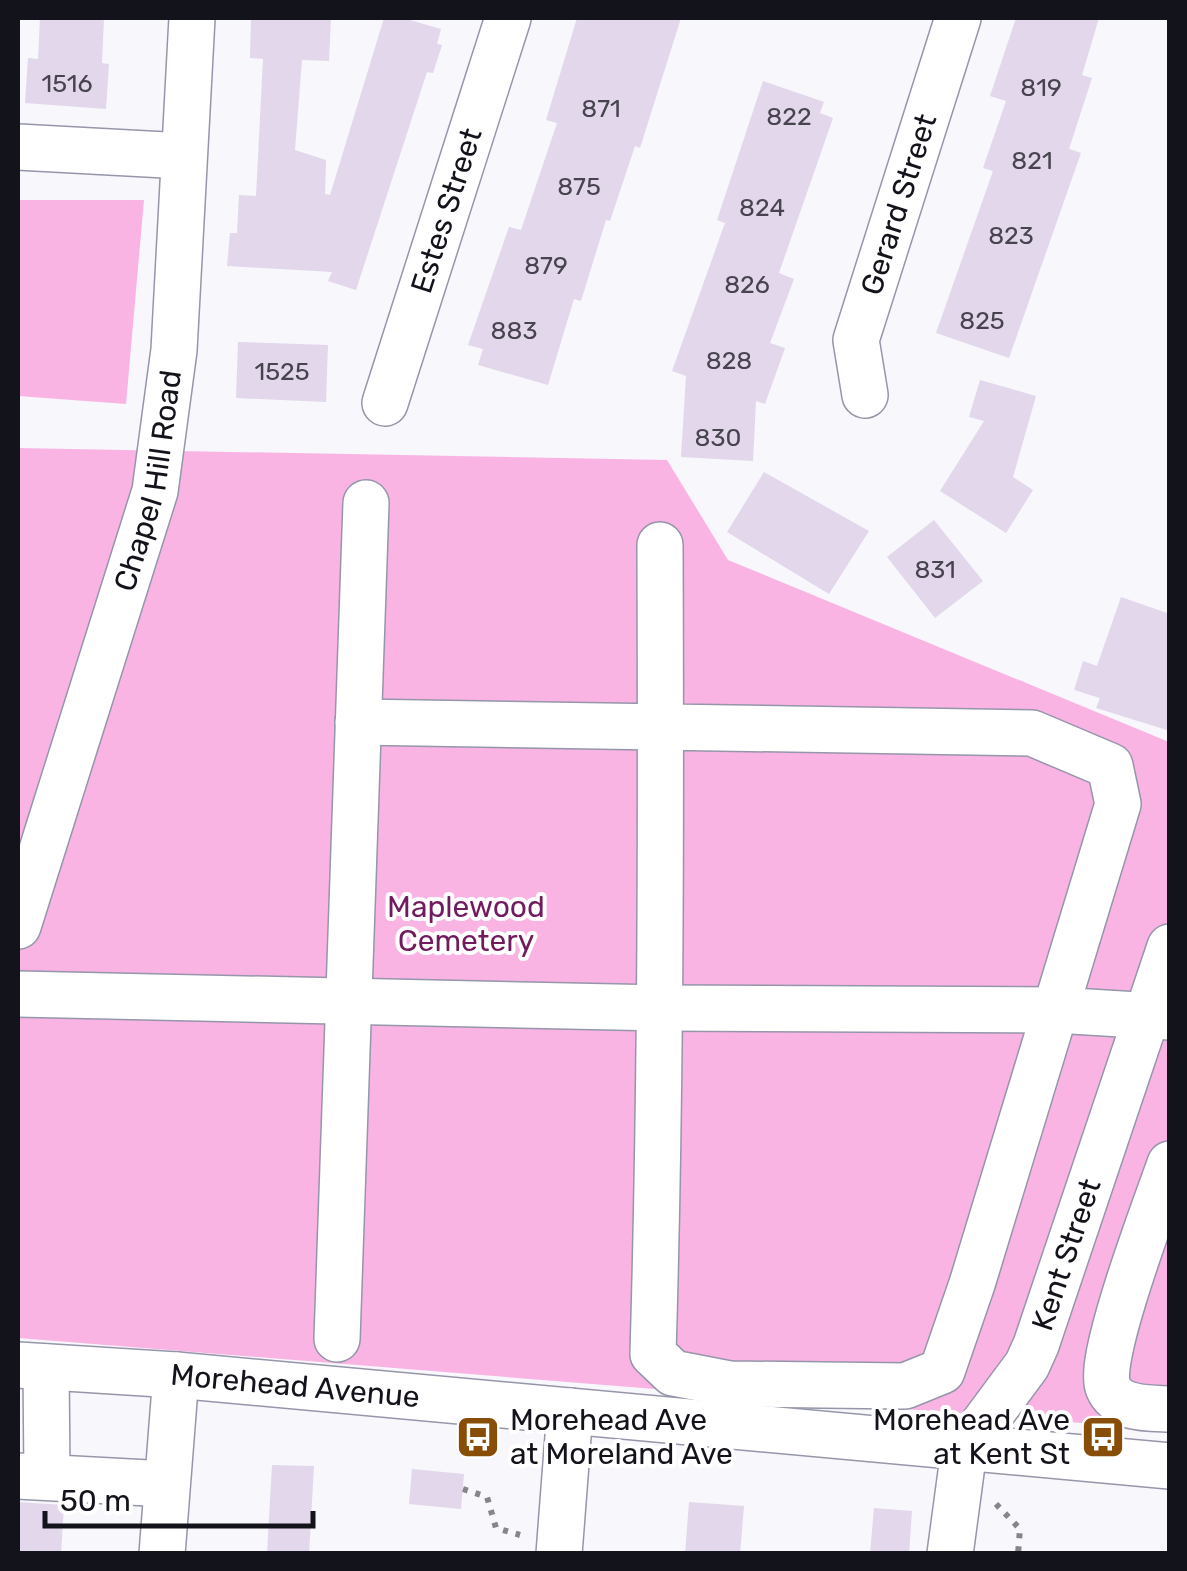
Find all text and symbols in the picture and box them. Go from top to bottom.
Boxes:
house number: 1516 [42,69,92,98]
house number: 819 [1020,73,1062,102]
house number: 871 [581,94,621,123]
house number: 822 [766,102,812,131]
street label: Gerard Street [853,109,945,299]
street label: Estes Street [403,123,490,298]
house number: 821 [1011,146,1053,175]
house number: 875 [557,172,601,201]
house number: 824 [739,193,785,222]
house number: 823 [988,221,1034,250]
house number: 879 [524,251,568,280]
house number: 826 [724,270,770,299]
house number: 825 [959,306,1005,335]
house number: 883 [491,316,537,345]
house number: 828 [706,346,752,375]
house number: 1525 [254,357,310,386]
street label: Chapel Hill Road [107,368,189,596]
house number: 830 [695,423,741,452]
house number: 831 [914,555,956,584]
park label: Maplewood Cemetery [387,889,545,959]
street label: Kent Street [1024,1174,1109,1335]
street label: Morehead Avenue [169,1357,421,1415]
place label: Morehead Ave at Moreland Ave [510,1402,733,1472]
place label: Morehead Ave at Kent St [873,1402,1070,1472]
bus stop icon: Morehead Ave at Moreland Ave [455,1414,501,1460]
bus stop icon: Morehead Ave at Kent St [1080,1414,1126,1460]
scale bar [45,1466,312,1528]
text: 50 m [60,1483,131,1519]

